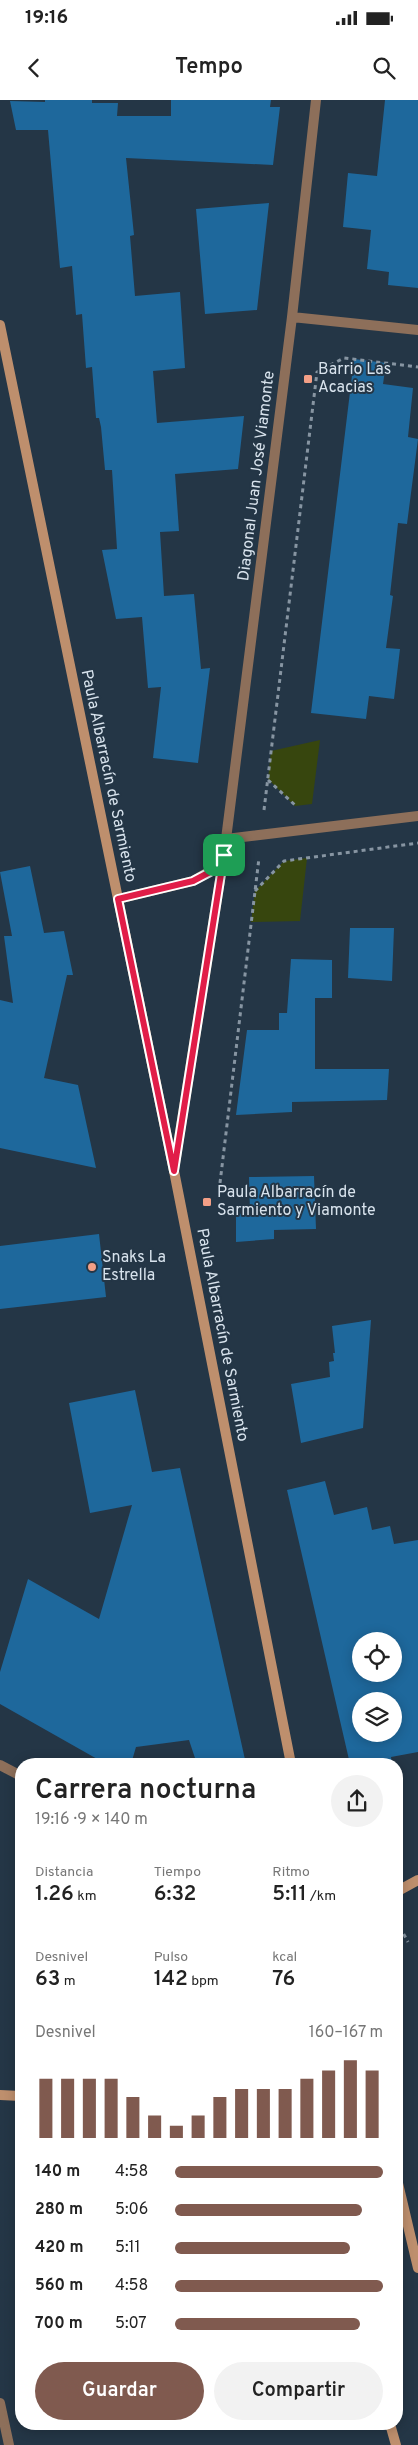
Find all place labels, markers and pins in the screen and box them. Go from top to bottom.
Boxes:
place label: Barrio Las Acacias [318,360,391,398]
marker: Barrio Las Acacias [302,373,314,385]
pin [203,834,245,876]
place label: Paula Albarracín de Sarmiento y Viamonte [217,1183,376,1221]
marker: Paula Albarracín de Sarmiento y Viamonte [201,1196,213,1208]
place label: Snaks La Estrella [102,1248,166,1286]
marker: Snaks La Estrella [86,1261,98,1273]

